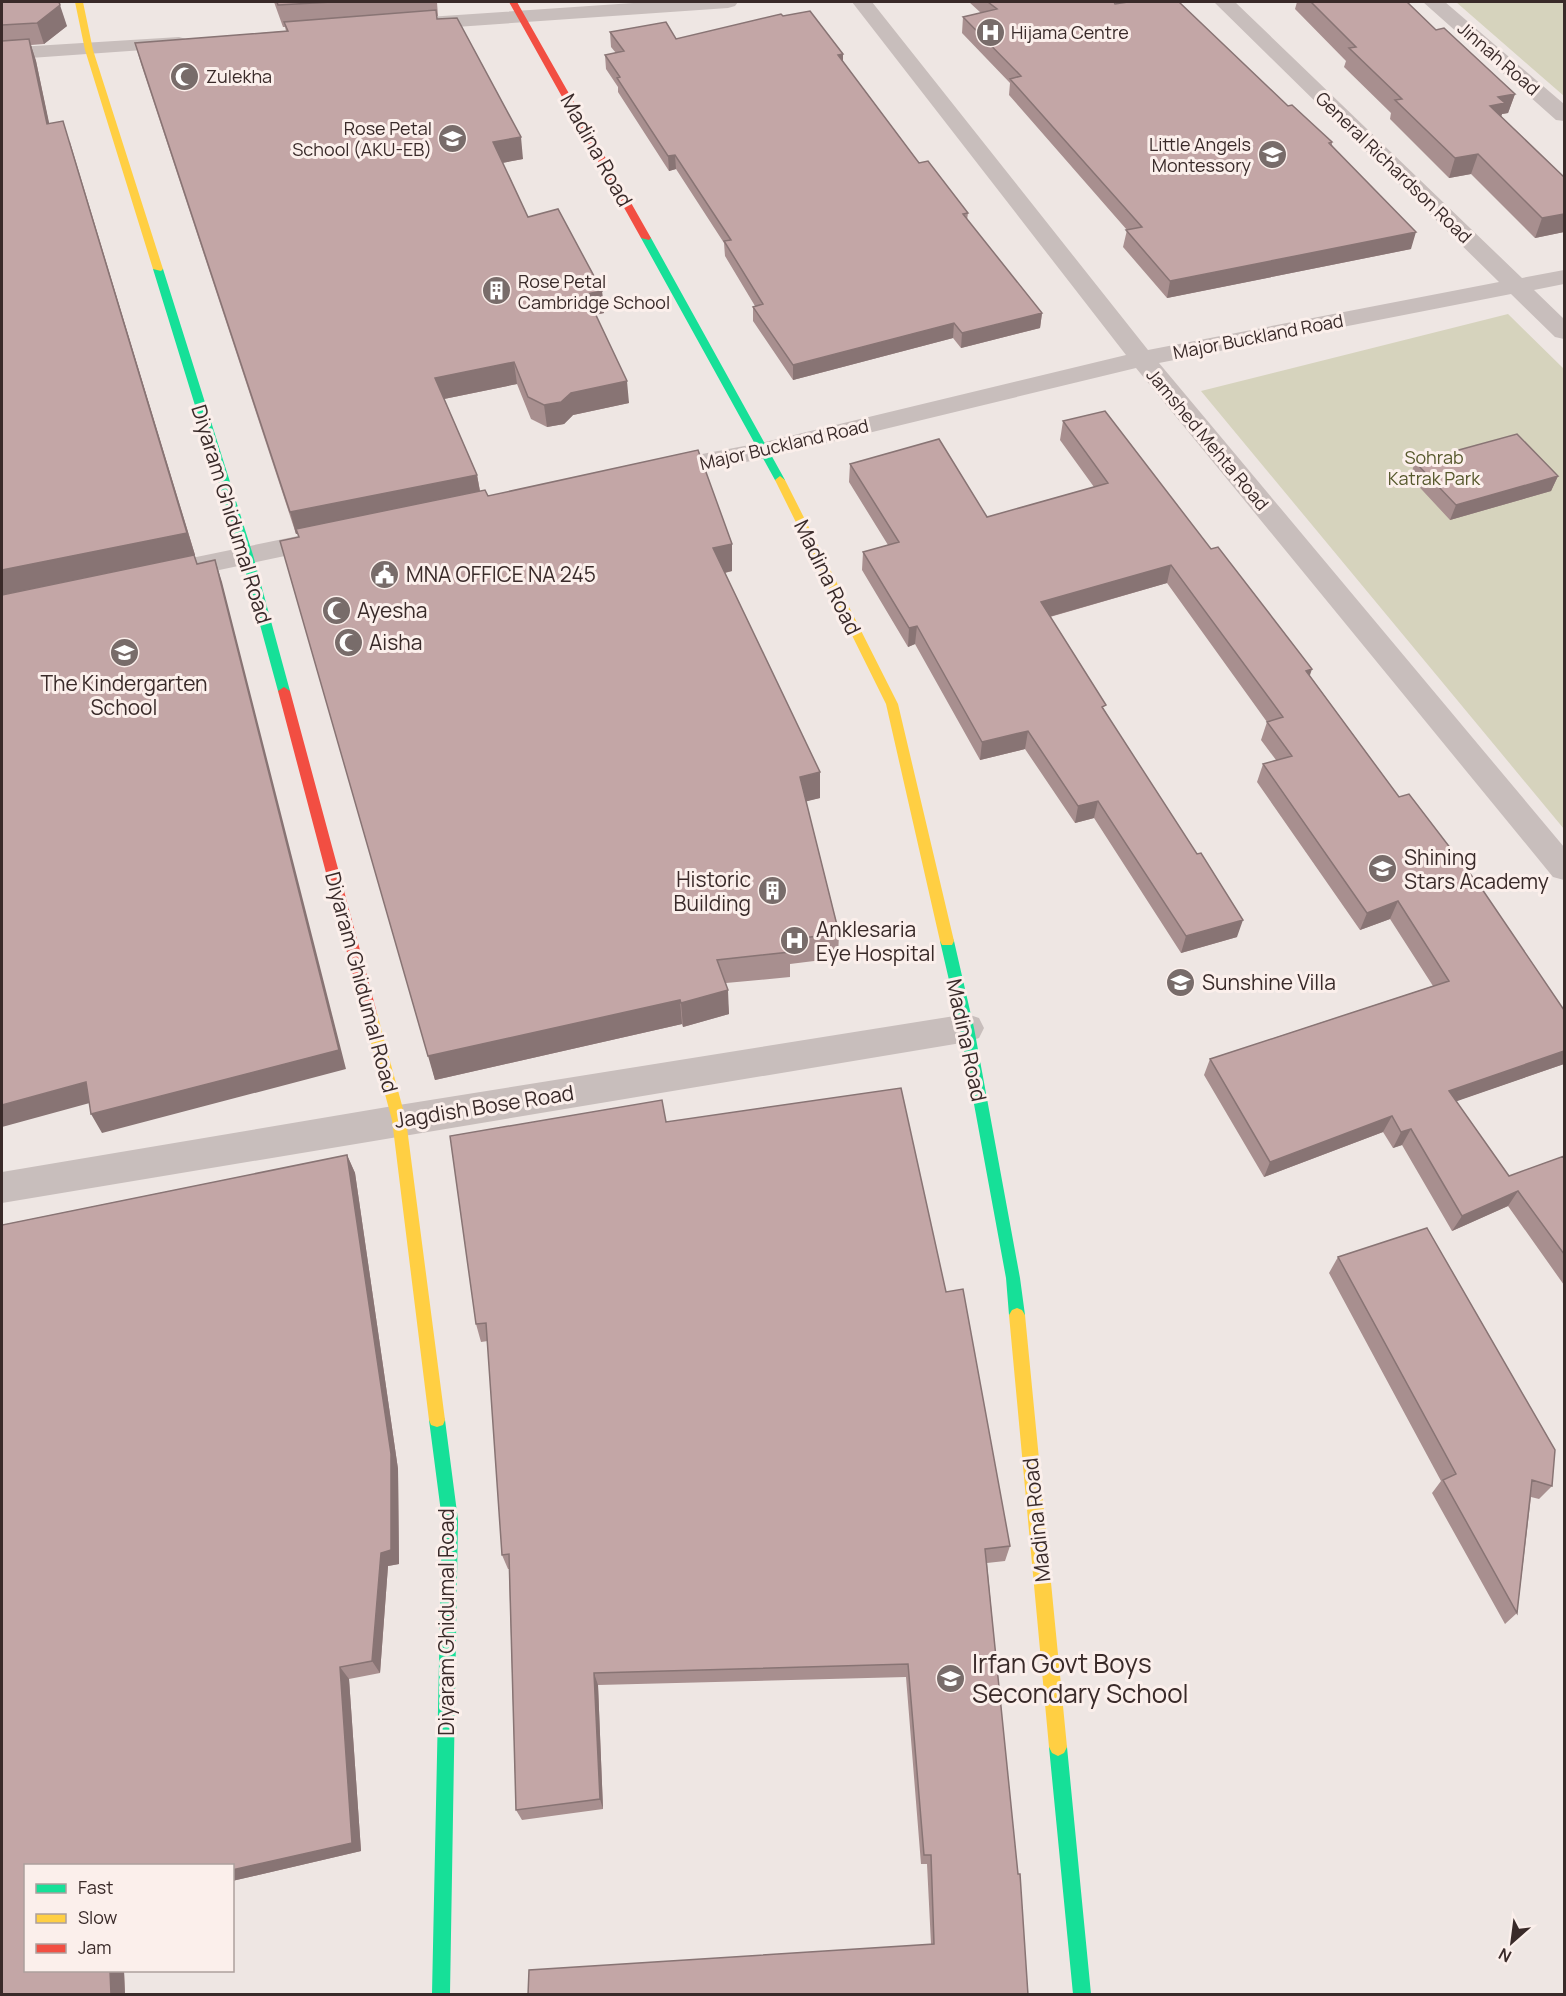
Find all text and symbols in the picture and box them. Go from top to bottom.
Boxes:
hospital icon: Hijama Centre [974,16,1006,48]
street label: Jinnah Road [1453,16,1545,100]
place label: Hijama Centre [1011,20,1129,44]
mosque icon: Zulekha [169,60,201,92]
place label: Zulekha [206,64,272,88]
street label: General Richardson Road [1311,86,1477,248]
street label: Madina Road [555,89,639,211]
place label: Rose Petal School (AKU-EB) [292,116,432,161]
school or university icon: Rose Petal School (AKU-EB) [437,122,469,154]
place label: Little Angels Montessory [1149,132,1252,177]
school or university icon: Little Angels Montessory [1256,138,1288,170]
place label: Rose Petal Cambridge School [518,269,670,314]
building icon: Rose Petal Cambridge School [481,275,513,307]
street label: Major Buckland Road [1171,308,1345,364]
street label: Jamshed Mehta Road [1141,363,1275,515]
street label: Diyaram Ghidumal Road [185,401,279,627]
street label: Major Buckland Road [697,413,871,475]
park label: Sohrab Katrak Park [1388,445,1481,490]
street label: Madina Road [788,515,868,639]
public building icon: MNA OFFICE NA 245 [369,558,401,590]
place label: MNA OFFICE NA 245 [406,560,596,588]
mosque icon: Ayesha [320,594,352,626]
place label: Ayesha [357,596,427,624]
mosque icon: Aisha [332,626,364,658]
place label: Aisha [369,628,422,656]
school or university icon: The Kindergarten School [108,636,140,668]
place label: The Kindergarten School [40,669,208,721]
place label: Shining Stars Academy [1404,843,1549,895]
school or university icon: Shining Stars Academy [1367,853,1399,885]
place label: Historic Building [674,865,751,917]
street label: Diyaram Ghidumal Road [319,868,405,1096]
building icon: Historic Building [756,875,788,907]
place label: Anklesaria Eye Hospital [816,915,935,967]
hospital icon: Anklesaria Eye Hospital [779,925,811,957]
school or university icon: Sunshine Villa [1165,966,1197,998]
place label: Sunshine Villa [1202,968,1336,996]
street label: Madina Road [940,976,994,1104]
street label: Jagdish Bose Road [392,1078,576,1134]
street label: Madina Road [1016,1456,1056,1584]
street label: Diyaram Ghidumal Road [432,1508,460,1736]
place label: Irfan Govt Boys Secondary School [972,1645,1189,1711]
school or university icon: Irfan Govt Boys Secondary School [935,1662,967,1694]
legend [24,1864,234,1972]
text: Fast [78,1875,113,1899]
text: Slow [78,1905,118,1929]
north arrow [1482,1912,1542,1972]
text: Jam [78,1935,112,1959]
text: N [1495,1943,1515,1968]

